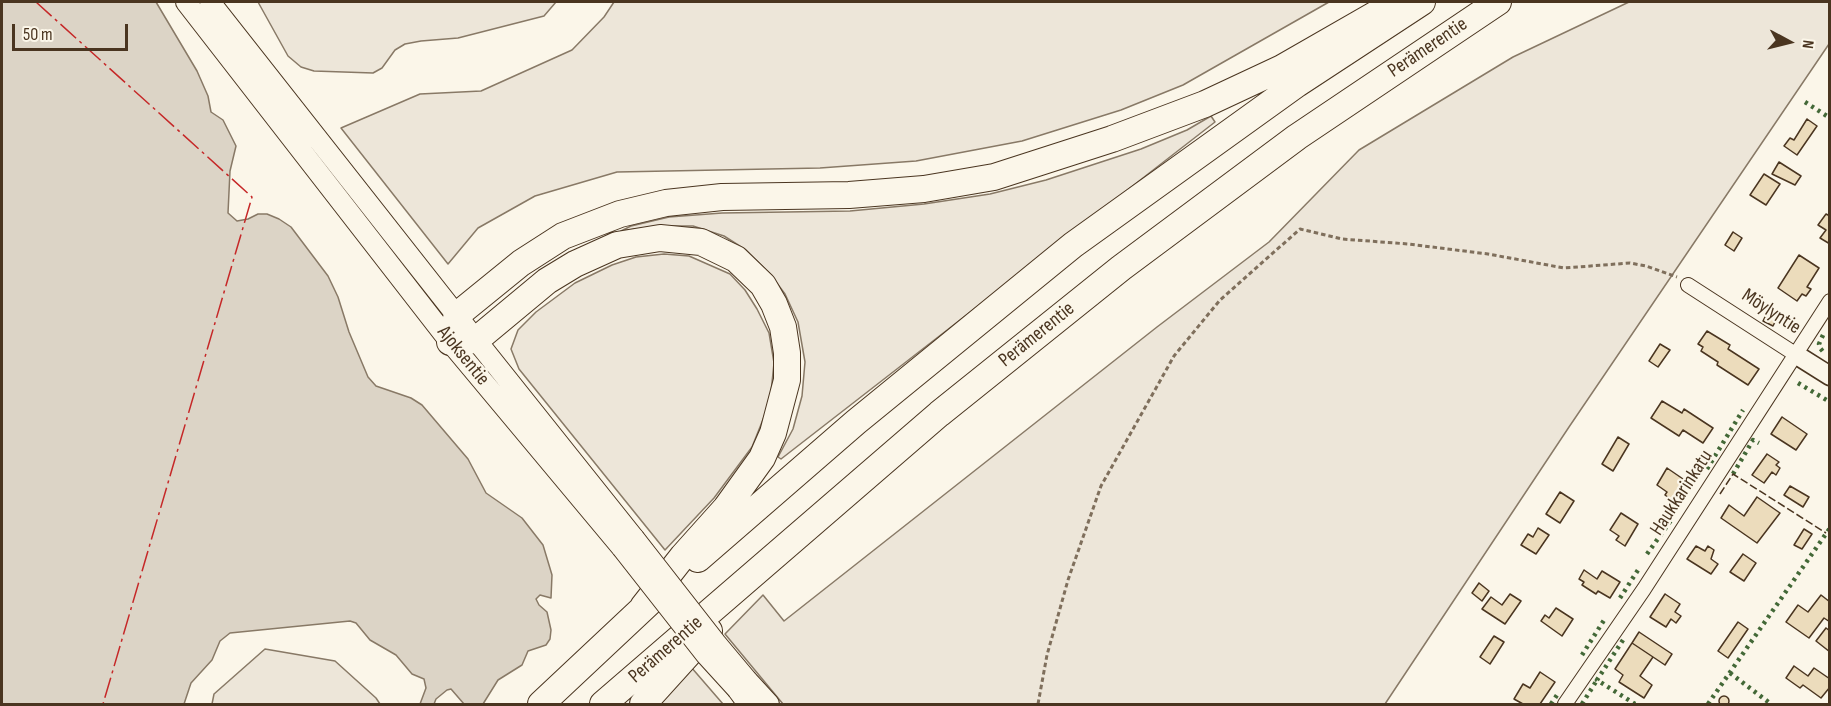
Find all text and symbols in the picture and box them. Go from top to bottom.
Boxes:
scale bar [15,12,130,50]
north arrow [1759,12,1819,72]
street label: Perämerentie [1384,13,1472,83]
text: 50 m [23,24,53,45]
text: N [1797,39,1817,50]
street label: Möylyntie [1737,284,1805,340]
street label: Perämerentie [994,297,1080,373]
street label: Ajoksentie [432,321,494,391]
street label: Haukkarinkatu [1646,446,1718,540]
street label: Perämerentie [624,611,708,689]

